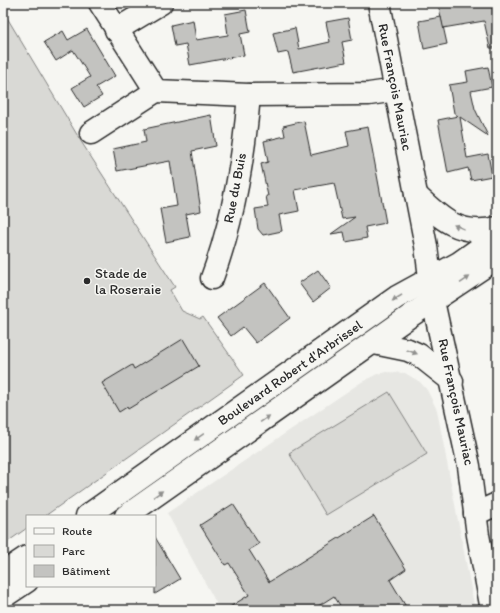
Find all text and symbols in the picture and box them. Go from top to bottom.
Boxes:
street label: Rue François Mauriac [374,22,416,152]
street label: Rue du Buis [220,151,250,225]
one-way arrow [453,224,465,231]
place label: Stade de la Roseraie [95,265,161,298]
marker: Stade de la Roseraie [82,276,92,286]
one-way arrow [460,276,470,284]
one-way arrow [391,294,402,301]
street label: Boulevard Robert d'Arbrissel [215,317,365,429]
street label: Rue François Mauriac [434,337,478,467]
one-way arrow [406,349,418,355]
one-way arrow [260,415,270,423]
one-way arrow [194,433,204,441]
one-way arrow [153,490,164,498]
legend [26,515,156,587]
text: Route [62,524,92,538]
text: Parc [62,544,85,558]
text: Bâtiment [62,564,111,578]

